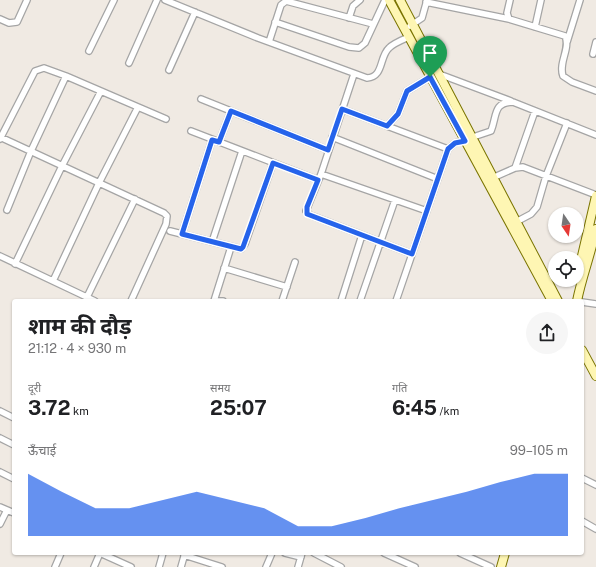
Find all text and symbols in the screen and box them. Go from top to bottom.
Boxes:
pin [413,36,447,77]
icon: arrive [419,42,441,64]
north arrow [548,207,584,243]
map controls [548,207,584,287]
button: locate [548,251,584,287]
button: share [526,312,568,354]
text: शाम की दौड़ [28,313,132,339]
text: 21:12 · 4 × 930 m [28,341,126,356]
text: दूरी [28,382,41,394]
text: समय [210,382,230,394]
text: गति [392,382,407,394]
text: 3.72 [28,396,70,420]
text: 25:07 [210,396,267,420]
text: 6:45 [392,396,437,420]
text: km [70,405,89,417]
text: /km [437,405,459,417]
text: ऊँचाई [28,443,56,458]
text: 99–105 m [510,443,568,458]

